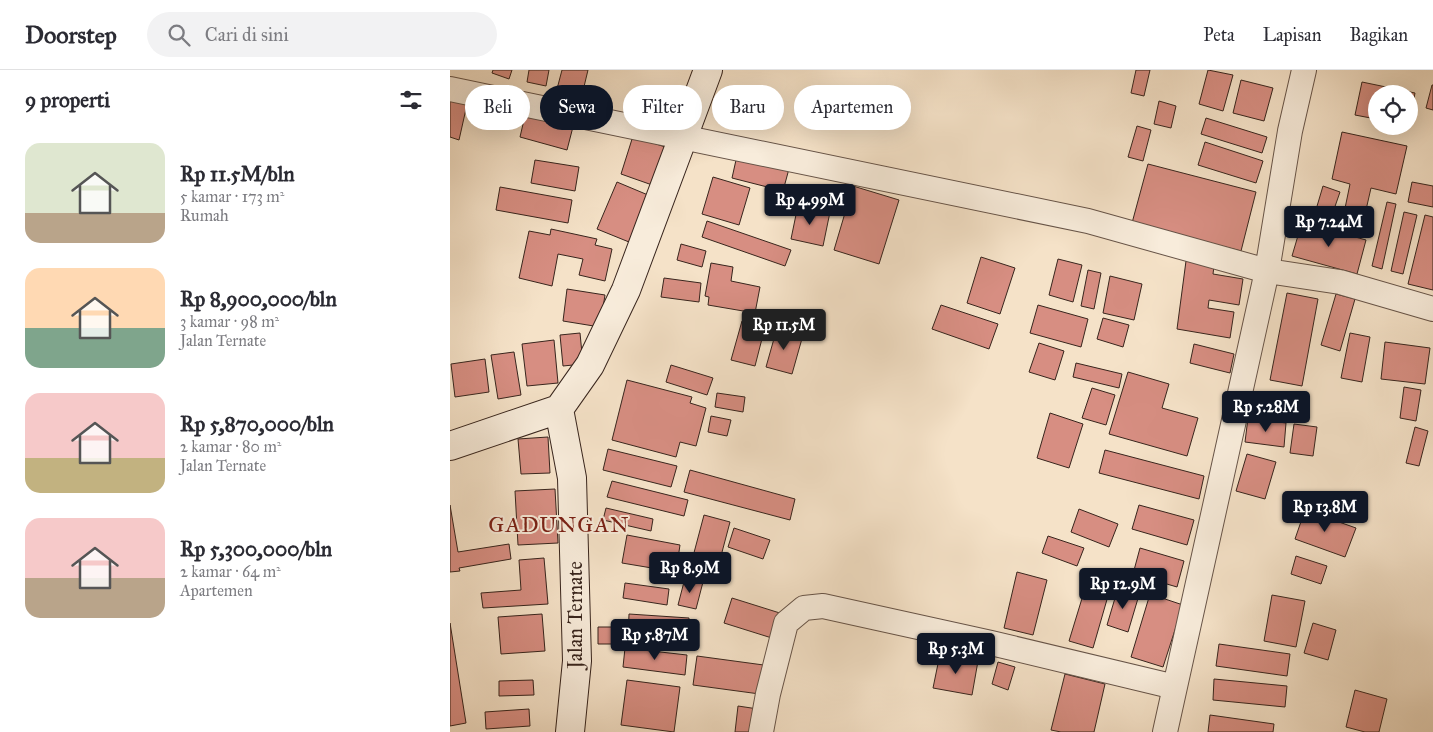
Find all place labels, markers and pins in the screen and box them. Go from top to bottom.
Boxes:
pin: Rp 4.99M [758,184,862,226]
pin: Rp 7.24M [1277,206,1381,248]
pin: Rp 11.5M [732,308,836,351]
pin: Rp 5.28M [1214,390,1318,433]
pin: Rp 13.8M [1273,490,1377,533]
pin: Rp 8.9M [644,552,736,594]
pin: Rp 12.9M [1071,568,1175,610]
pin: Rp 5.87M [603,618,707,661]
pin: Rp 5.3M [910,632,1002,675]

